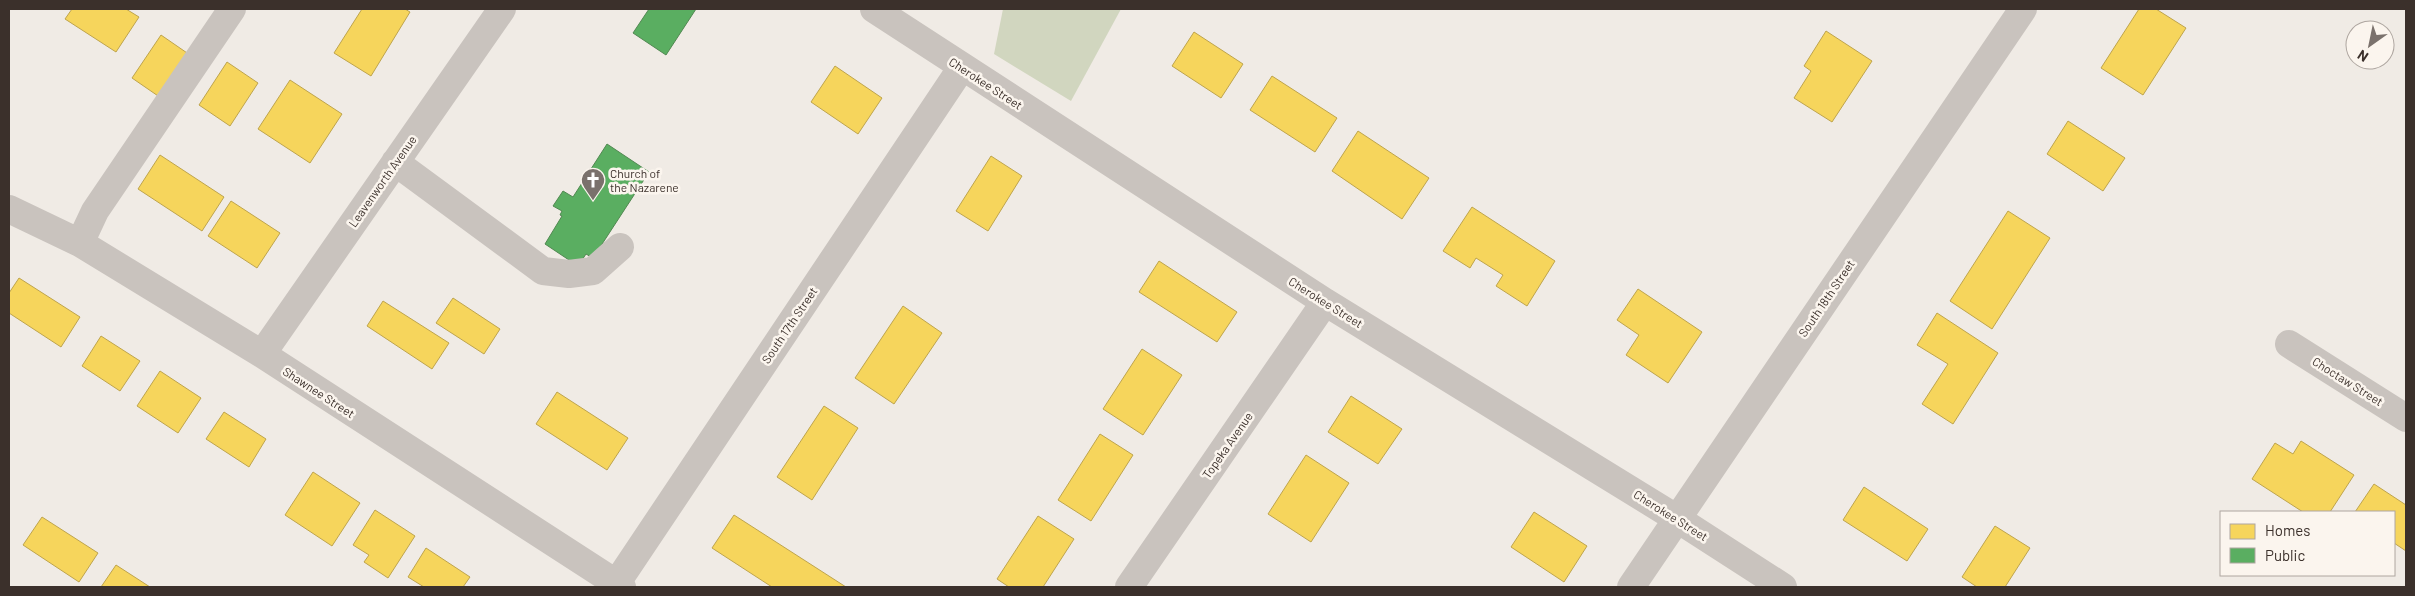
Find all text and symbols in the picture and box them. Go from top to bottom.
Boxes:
north arrow [2345,20,2395,70]
text: N [2354,47,2371,66]
street label: Cherokee Street [947,54,1025,112]
street label: Leavenworth Avenue [345,133,419,229]
place label: Church of the Nazarene [610,166,679,194]
church icon: Church of the Nazarene [580,167,606,201]
street label: South 18th Street [1795,257,1857,339]
street label: Cherokee Street [1286,274,1366,330]
street label: South 17th Street [758,284,820,366]
street label: Choctaw Street [2310,354,2386,408]
street label: Shawnee Street [281,364,357,420]
street label: Topeka Avenue [1199,409,1255,481]
street label: Cherokee Street [1631,487,1711,543]
legend [2220,511,2395,576]
text: Homes [2265,521,2310,539]
text: Public [2265,546,2305,564]

